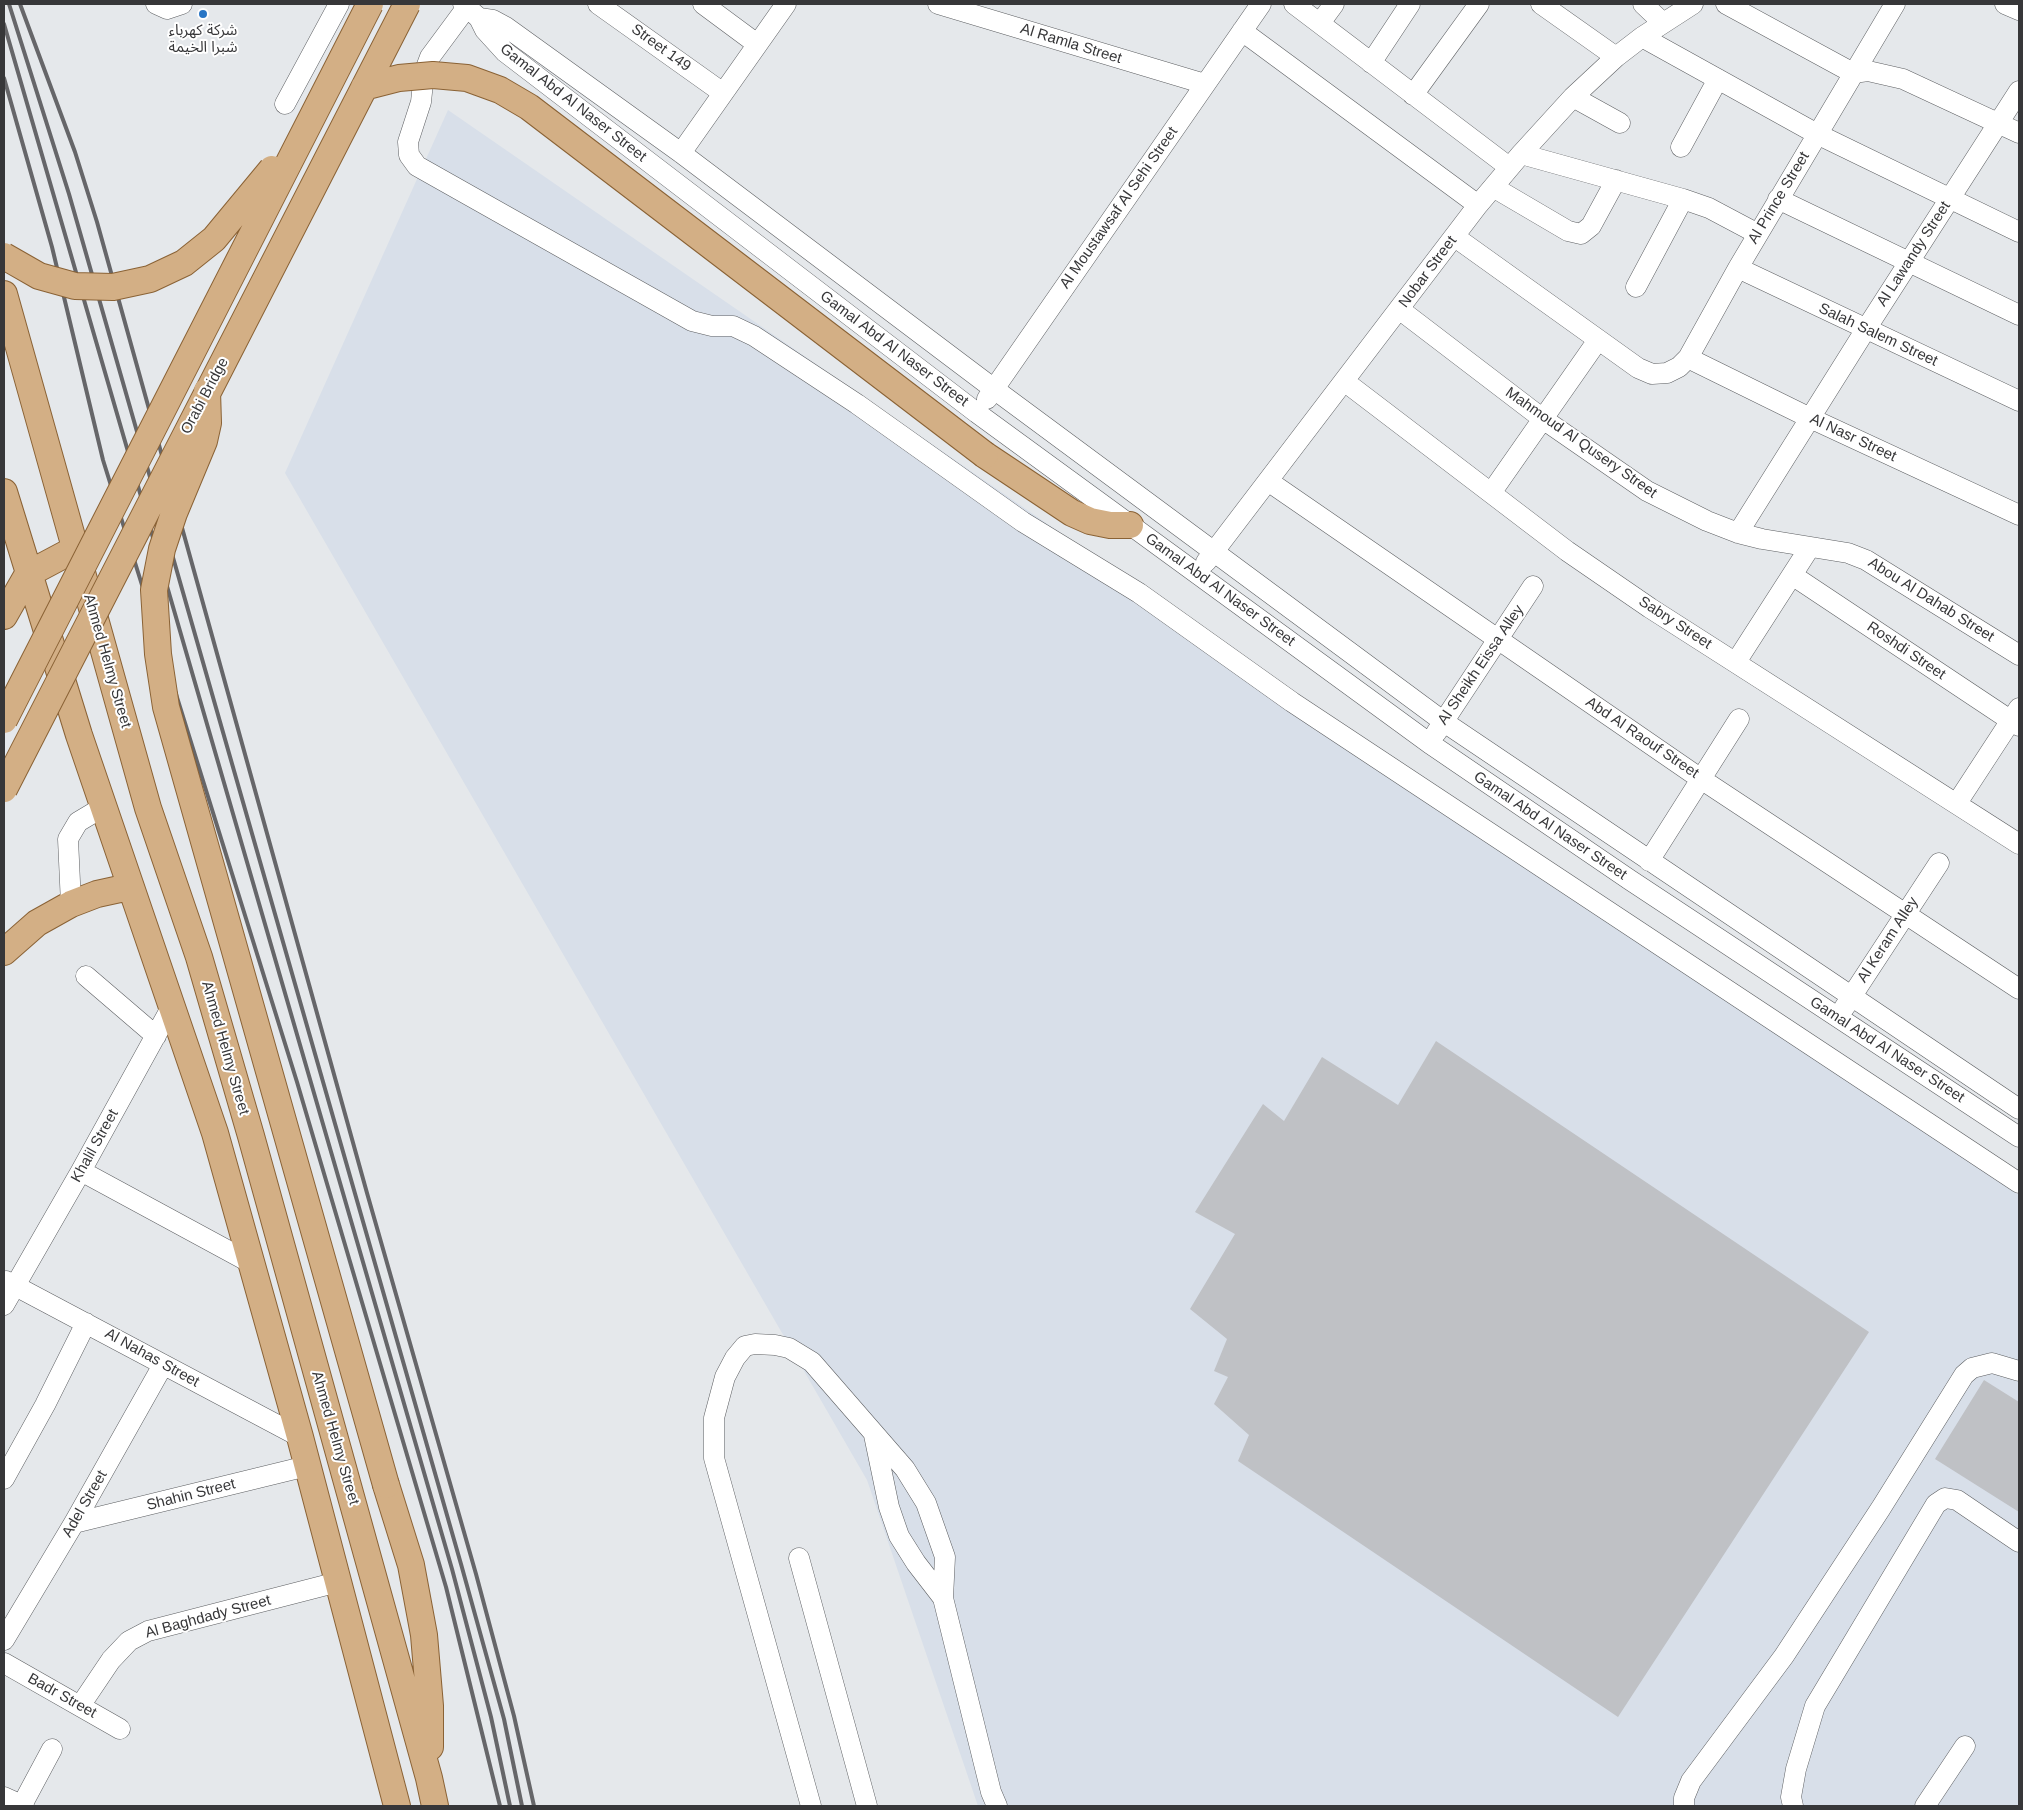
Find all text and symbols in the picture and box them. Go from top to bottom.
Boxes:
marker: شركة كهرباء شبرا الخيمة [197,8,209,20]
street label: Street 149 [628,20,694,76]
street label: Al Ramla Street [1018,20,1124,68]
place label: شركة كهرباء شبرا الخيمة [169,22,237,57]
street label: Gamal Abd Al Naser Street [496,40,650,166]
street label: Al Moustawsaf Al Sehi Street [1056,124,1182,292]
street label: Al Prince Street [1744,149,1814,247]
street label: Al Lawandy Street [1873,198,1955,310]
street label: Nobar Street [1395,233,1461,311]
street label: Gamal Abd Al Naser Street [816,287,972,411]
street label: Salah Salem Street [1816,300,1940,370]
street label: Orabi Bridge [177,355,233,437]
street label: Mahmoud Al Qusery Street [1502,384,1660,502]
street label: Al Nasr Street [1807,410,1899,466]
street label: Gamal Abd Al Naser Street [1142,530,1298,650]
street label: Abou Al Dahab Street [1865,554,1997,646]
street label: Ahmed Helmy Street [79,592,135,730]
street label: Sabry Street [1635,593,1715,653]
street label: Al Sheikh Eissa Alley [1434,602,1528,728]
street label: Roshdi Street [1863,618,1949,684]
street label: Abd Al Raouf Street [1582,693,1702,783]
street label: Gamal Abd Al Naser Street [1470,768,1630,884]
street label: Al Keram Alley [1854,894,1922,986]
street label: Ahmed Helmy Street [197,979,253,1117]
street label: Gamal Abd Al Naser Street [1806,993,1968,1107]
street label: Khalil Street [68,1106,122,1186]
street label: Al Nahas Street [102,1325,202,1391]
street label: Ahmed Helmy Street [307,1369,363,1507]
street label: Adel Street [59,1467,111,1541]
street label: Shahin Street [145,1475,237,1515]
street label: Al Baghdady Street [143,1592,273,1642]
street label: Badr Street [24,1670,100,1722]

